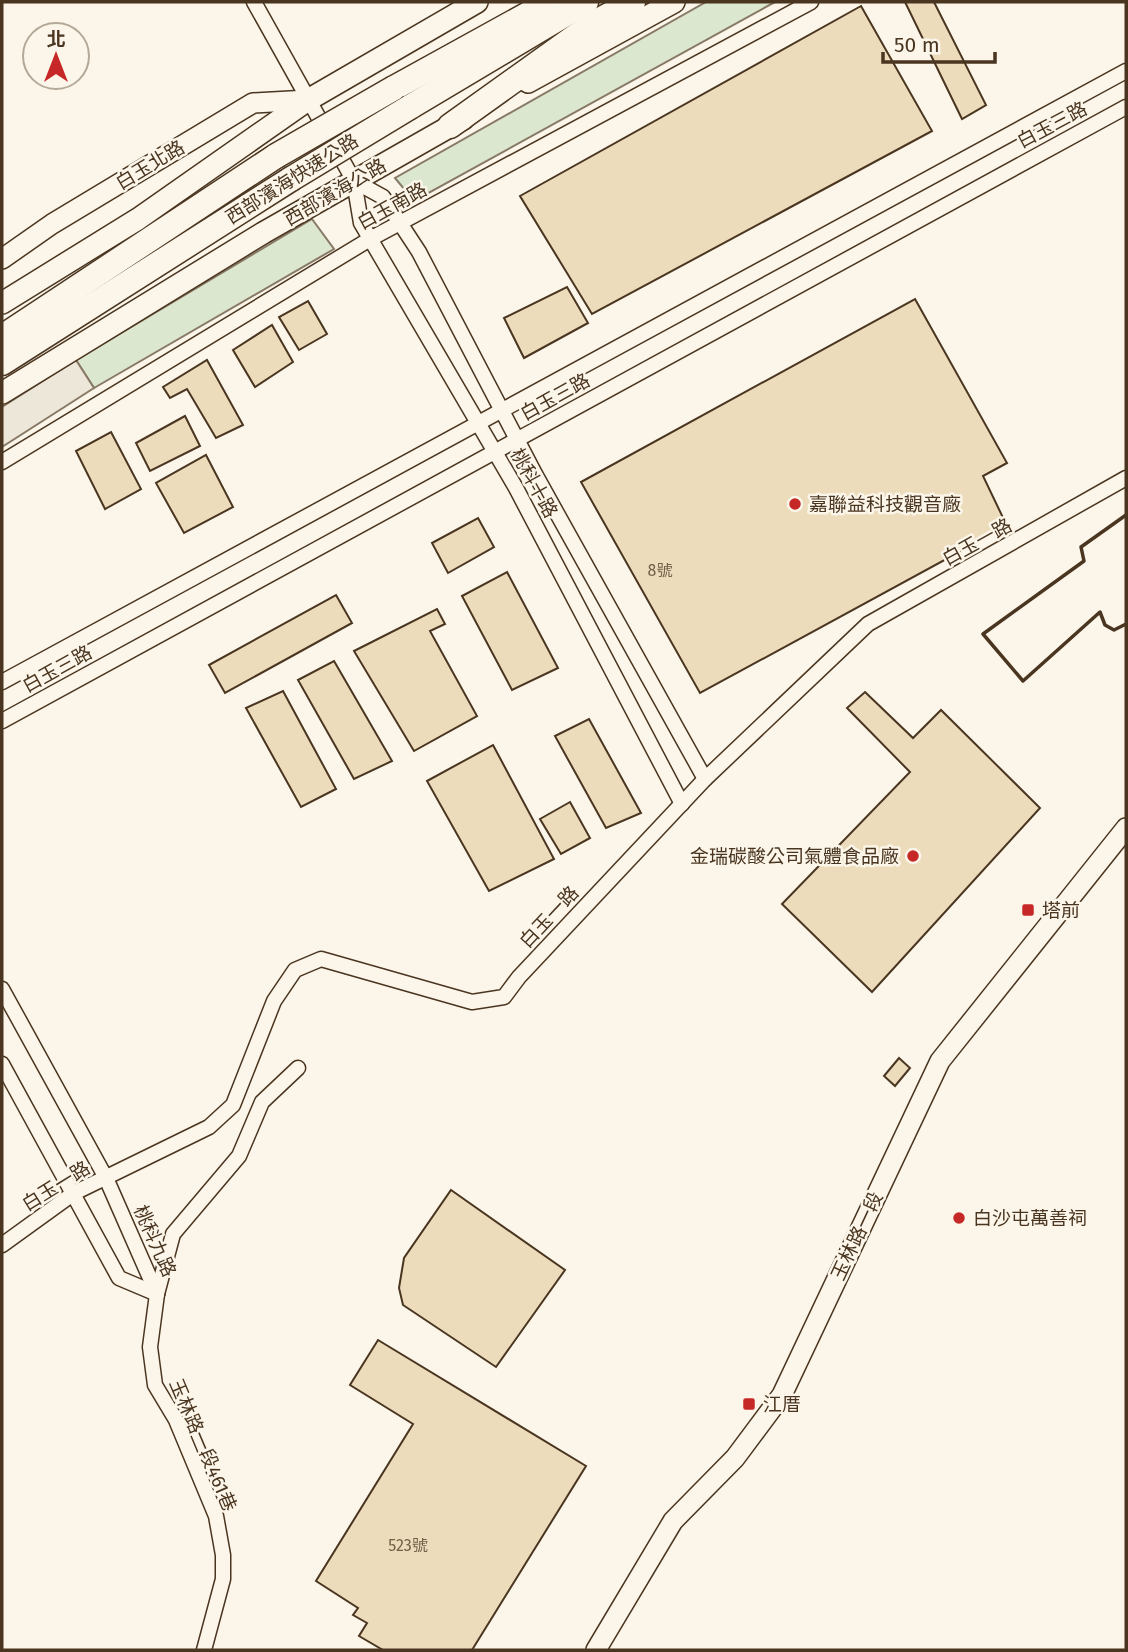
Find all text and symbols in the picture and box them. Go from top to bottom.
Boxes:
north arrow [21,21,91,91]
scale bar [883,21,995,65]
text: 北 [46,28,66,51]
text: 50 m [894,32,940,58]
street label: 白玉三路 [1013,97,1091,153]
street label: 西部濱海快速公路 [221,129,363,229]
street label: 白玉北路 [111,136,189,194]
street label: 西部濱海公路 [280,154,390,230]
street label: 白玉南路 [353,178,431,234]
street label: 白玉三路 [516,369,594,425]
street label: 桃科十路 [506,444,562,522]
place label: 嘉聯益科技觀音廠 [809,493,961,516]
marker: 嘉聯益科技觀音廠 [787,496,803,512]
street label: 白玉一路 [938,514,1016,570]
house number: 8號 [648,561,672,580]
street label: 白玉三路 [18,641,96,697]
place label: 金瑞碳酸公司氣體食品廠 [690,845,899,868]
marker: 金瑞碳酸公司氣體食品廠 [905,848,921,864]
street label: 白玉一路 [515,881,583,953]
place label: 塔前 [1042,899,1080,922]
marker: 塔前 [1020,902,1036,918]
street label: 白玉一路 [18,1156,94,1216]
street label: 玉林路一段 [826,1188,888,1284]
street label: 桃科九路 [129,1202,181,1280]
place label: 白沙屯萬善祠 [973,1207,1087,1230]
marker: 白沙屯萬善祠 [951,1210,967,1226]
street label: 玉林路一段461巷 [165,1375,241,1515]
place label: 江厝 [763,1393,801,1416]
marker: 江厝 [741,1396,757,1412]
house number: 523號 [388,1536,428,1555]

